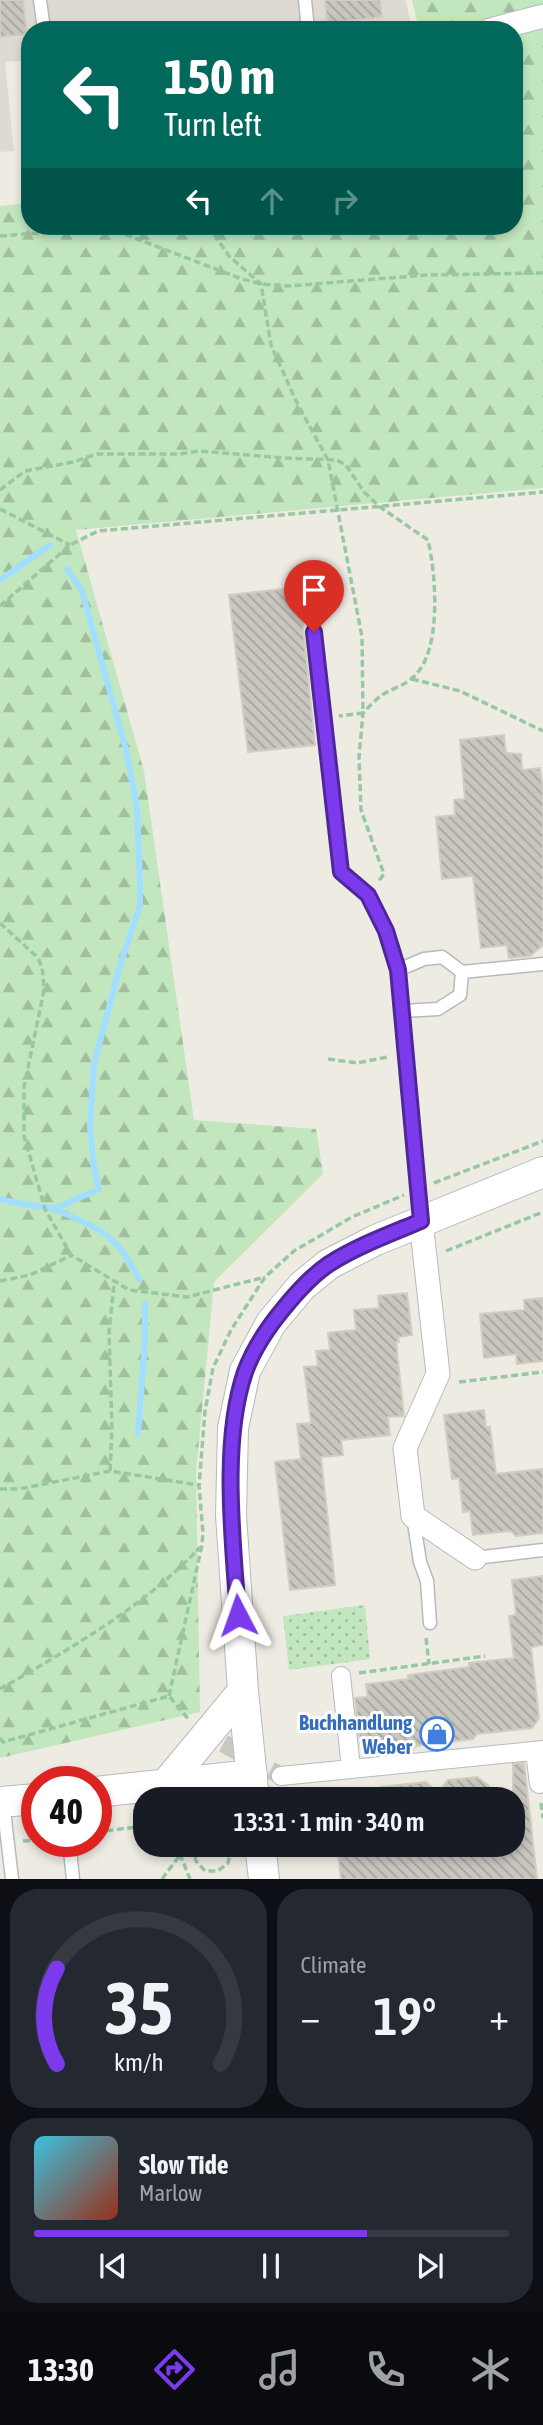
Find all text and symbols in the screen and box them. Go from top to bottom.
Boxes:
text: 150 m [164,48,275,104]
icon: left [49,49,140,140]
text: Turn left [164,106,262,143]
icon: left [180,182,218,220]
icon: ahead [253,182,291,220]
icon: right [326,182,364,220]
pin [284,560,344,632]
icon: arrive [295,571,333,609]
position arrow [201,1578,275,1652]
place label: Buchhandlung Weber [299,1710,413,1758]
shop icon: Buchhandlung Weber [418,1715,456,1753]
speed limit sign: 40 [21,1766,112,1857]
text: 13:31 · 1 min · 340 m [234,1807,424,1837]
text: Climate [301,1952,366,1978]
text: 35 [104,1967,172,2050]
text: 19° [373,1986,436,2046]
text: − [301,1995,320,2038]
text: + [489,1995,509,2038]
text: km/h [113,2048,163,2076]
text: Slow Tide [139,2150,229,2180]
text: Marlow [139,2180,202,2206]
icon: previous [94,2247,132,2285]
icon: pause [252,2247,290,2285]
icon: next [411,2247,449,2285]
icon: directions [150,2345,199,2394]
icon: music [255,2345,304,2394]
icon: phone [361,2345,410,2394]
icon: climate [466,2345,515,2394]
text: 13:30 [28,2351,94,2388]

